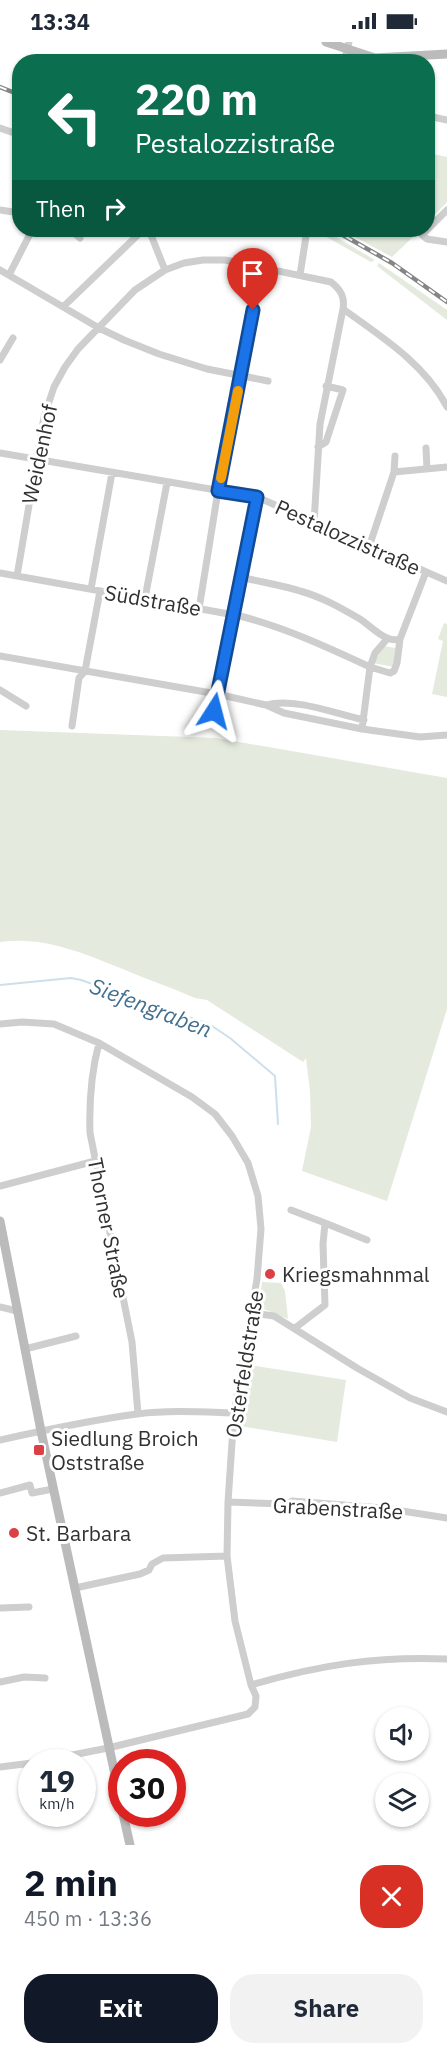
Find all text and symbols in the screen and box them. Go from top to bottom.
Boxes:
text: 13:34 [30,7,90,36]
text: 220 m [135,72,258,127]
icon: left [36,78,114,156]
text: Pestalozzistraße [135,125,335,160]
icon: right [98,192,131,225]
text: Then [36,194,86,223]
pin [227,248,278,310]
icon: arrive [236,257,269,290]
street label: Weidenhof [15,401,63,506]
street label: Pestalozzistraße [271,493,425,581]
street label: Südstraße [103,578,203,622]
position arrow [182,679,246,743]
water label: Siefengraben [86,971,216,1043]
street label: Thorner Straße [82,1155,136,1301]
place label: Kriegsmahnmal [282,1260,430,1288]
marker: Kriegsmahnmal [263,1267,277,1281]
street label: Osterfeldstraße [219,1288,269,1440]
place label: Siedlung Broich Oststraße [51,1424,199,1476]
marker: Siedlung Broich Oststraße [32,1443,46,1457]
street label: Grabenstraße [272,1491,404,1525]
place label: St. Barbara [26,1519,131,1547]
marker: St. Barbara [7,1526,21,1540]
map controls [375,1707,429,1827]
button: sound [375,1707,429,1761]
speed limit sign: 30 [108,1749,186,1827]
text: 19 [39,1761,75,1800]
button: layers [375,1773,429,1827]
text: km/h [39,1794,75,1813]
text: 2 min [24,1859,118,1906]
button: close [360,1865,423,1928]
text: 450 m · 13:36 [24,1905,152,1932]
button: Exit [24,1974,218,2043]
button: Share [230,1974,423,2043]

